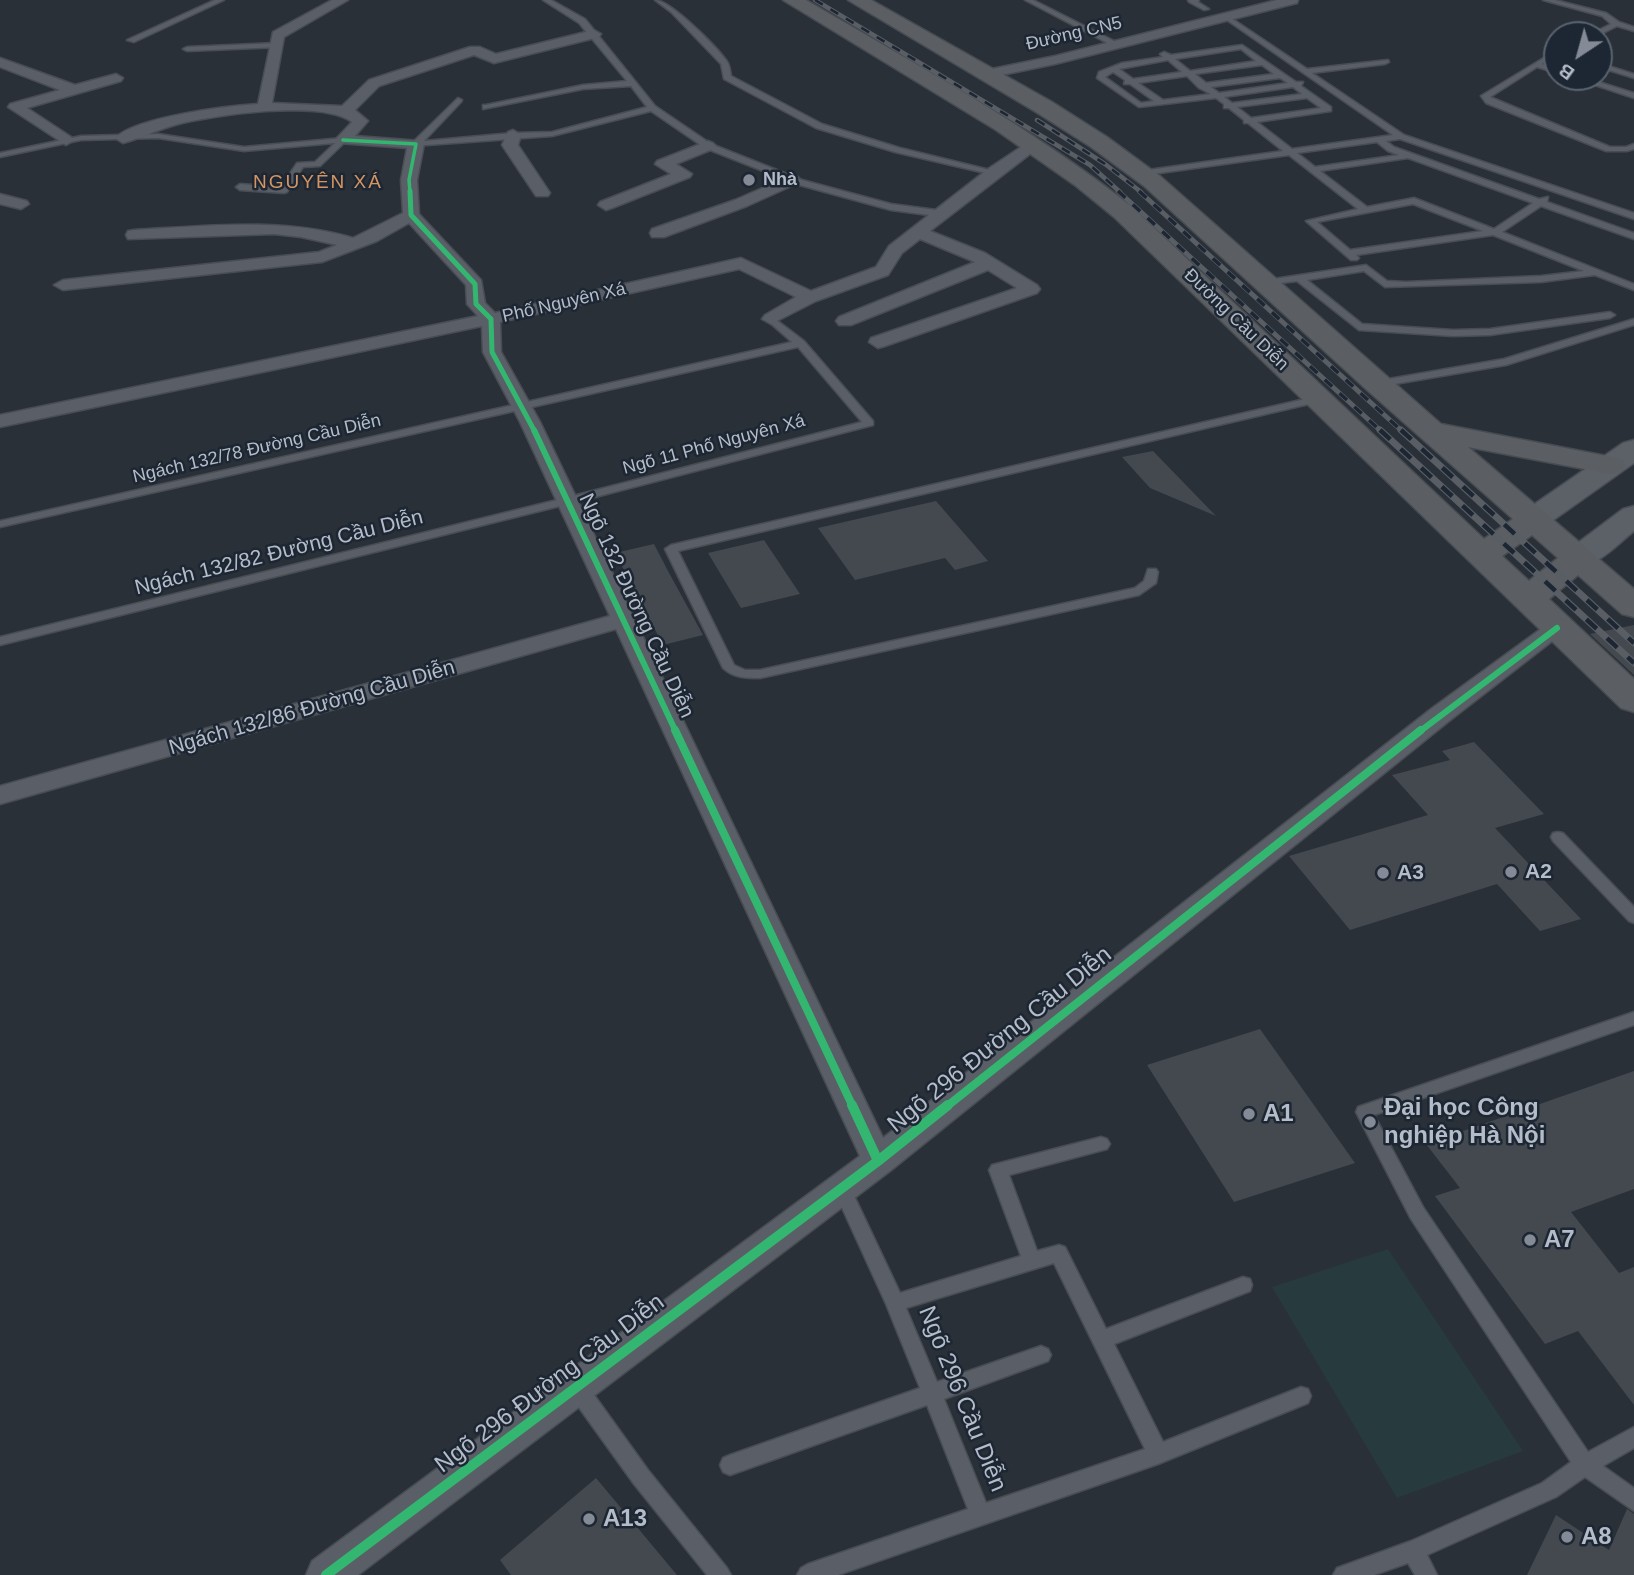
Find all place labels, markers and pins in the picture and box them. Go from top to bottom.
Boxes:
place label: Nhà [763,169,797,191]
marker: Nhà [741,172,757,188]
place label: A2 [1525,859,1552,885]
place label: A3 [1397,860,1424,886]
marker: A2 [1503,864,1519,880]
marker: A3 [1375,865,1391,881]
place label: Đại học Công nghiệp Hà Nội [1384,1094,1545,1150]
place label: A1 [1263,1100,1294,1128]
marker: A1 [1241,1106,1257,1122]
marker: Đại học Công nghiệp Hà Nội [1362,1114,1378,1130]
place label: A7 [1544,1226,1575,1254]
marker: A7 [1522,1232,1538,1248]
place label: A13 [603,1505,647,1533]
marker: A13 [581,1511,597,1527]
place label: A8 [1581,1523,1612,1551]
marker: A8 [1559,1529,1575,1545]

